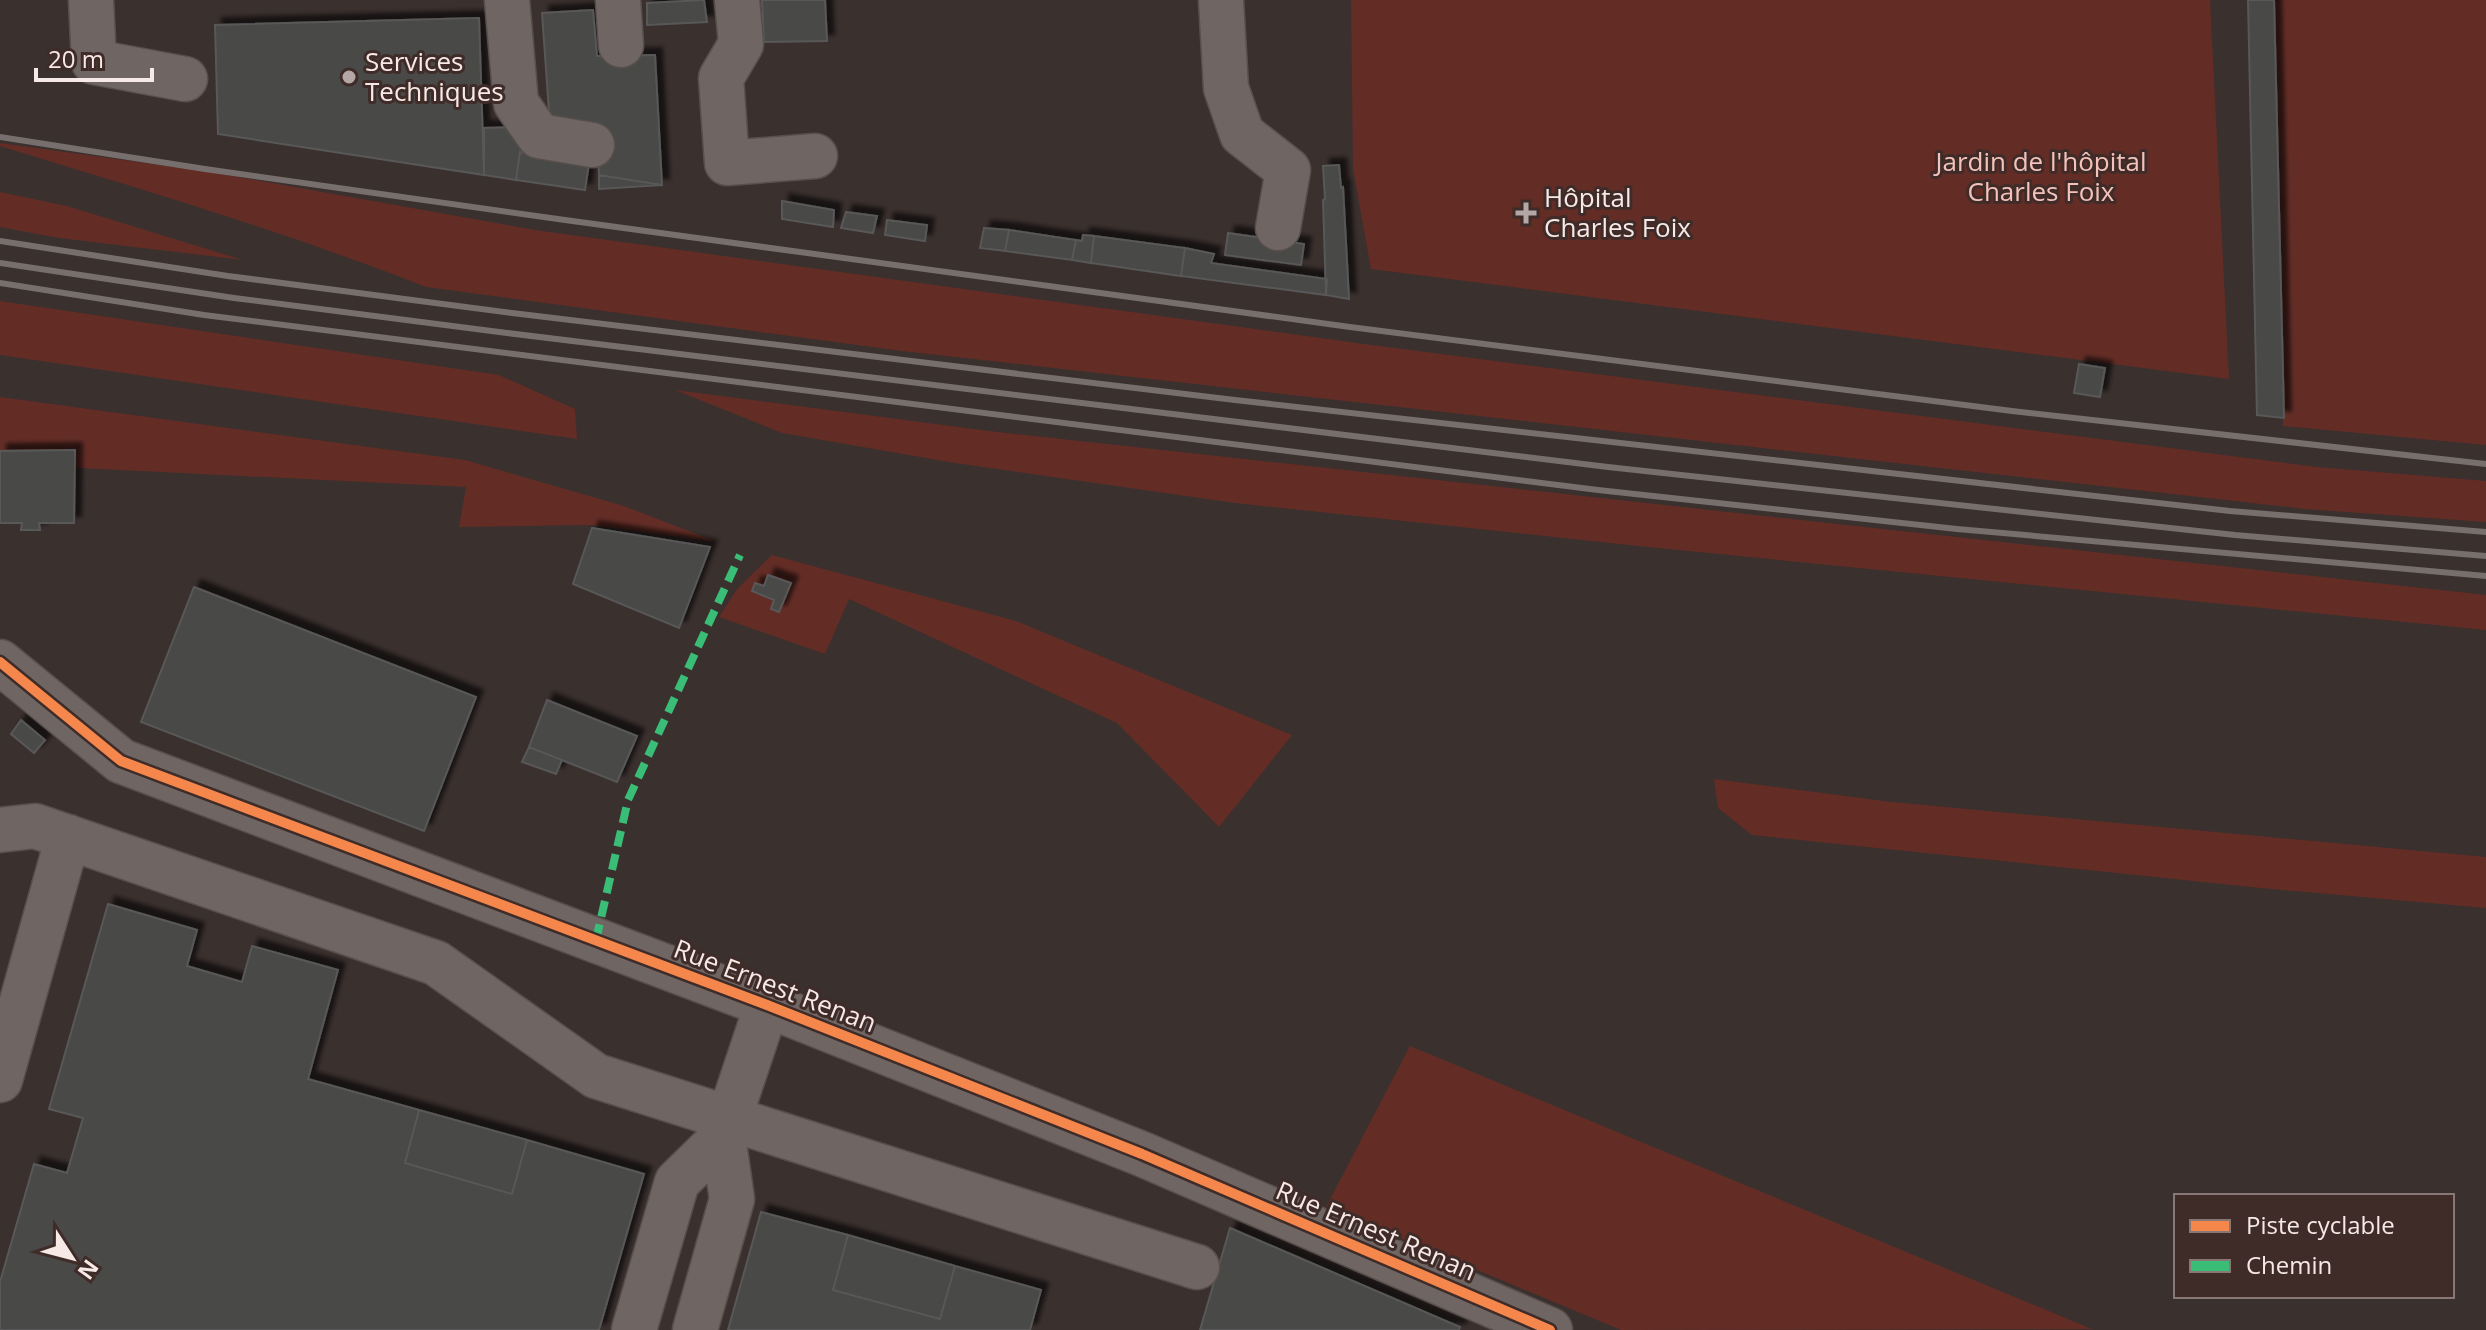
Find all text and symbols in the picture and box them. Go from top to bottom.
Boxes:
scale bar [36,32,152,82]
text: 20 m [48,42,104,75]
place label: Services Techniques [365,43,504,109]
marker: Services Techniques [340,68,358,86]
park label: Jardin de l'hôpital Charles Foix [1932,143,2147,209]
place label: Hôpital Charles Foix [1544,179,1691,245]
marker: Hôpital Charles Foix [1515,202,1537,224]
street label: Rue Ernest Renan [669,930,882,1040]
street label: Rue Ernest Renan [1271,1172,1482,1289]
legend [2174,1194,2454,1298]
text: Piste cyclable [2246,1208,2395,1241]
north arrow [32,1218,112,1298]
text: Chemin [2246,1248,2332,1281]
text: N [72,1254,106,1286]

